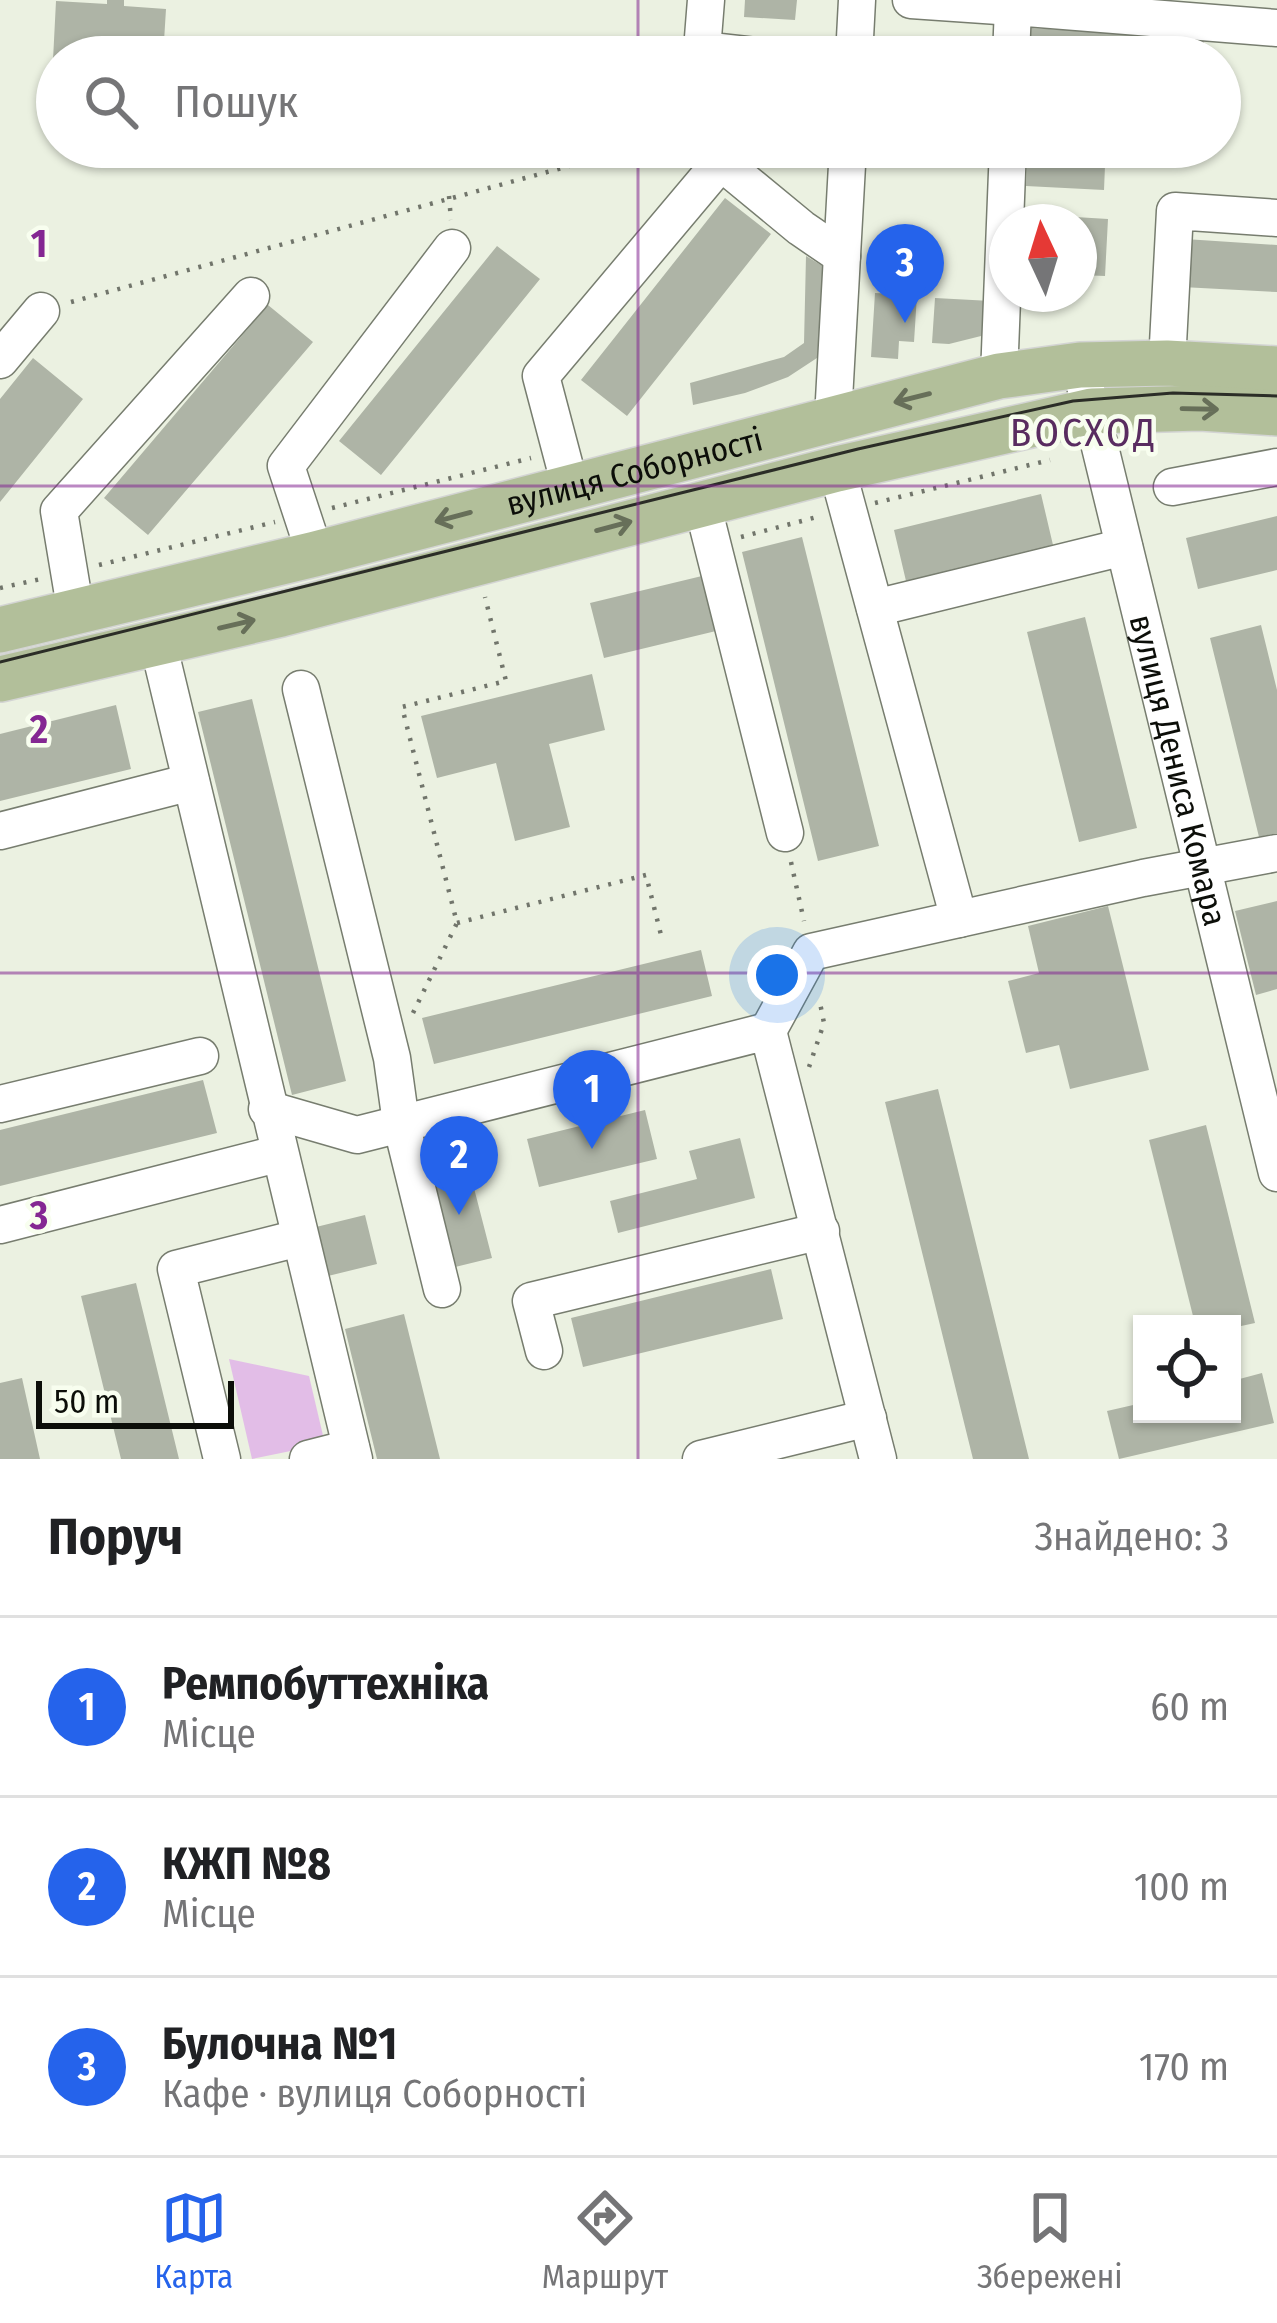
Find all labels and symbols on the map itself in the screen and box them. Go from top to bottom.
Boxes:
north arrow [989,204,1097,312]
text: 1 [31,221,47,267]
pin: 3 [866,224,944,323]
one-way arrow [893,388,931,410]
one-way arrow [1180,397,1219,420]
district label: ВОСХОД [1010,410,1158,456]
street label: вулиця Соборності [502,419,767,524]
one-way arrow [435,508,473,530]
one-way arrow [594,514,632,536]
street label: вулиця Дениса Комара [1121,611,1235,930]
one-way arrow [217,612,255,635]
text: 2 [29,707,48,753]
your location [747,945,807,1005]
pin: 1 [553,1050,631,1149]
pin: 2 [420,1116,498,1215]
text: 3 [29,1193,48,1239]
scale bar [36,1375,234,1428]

